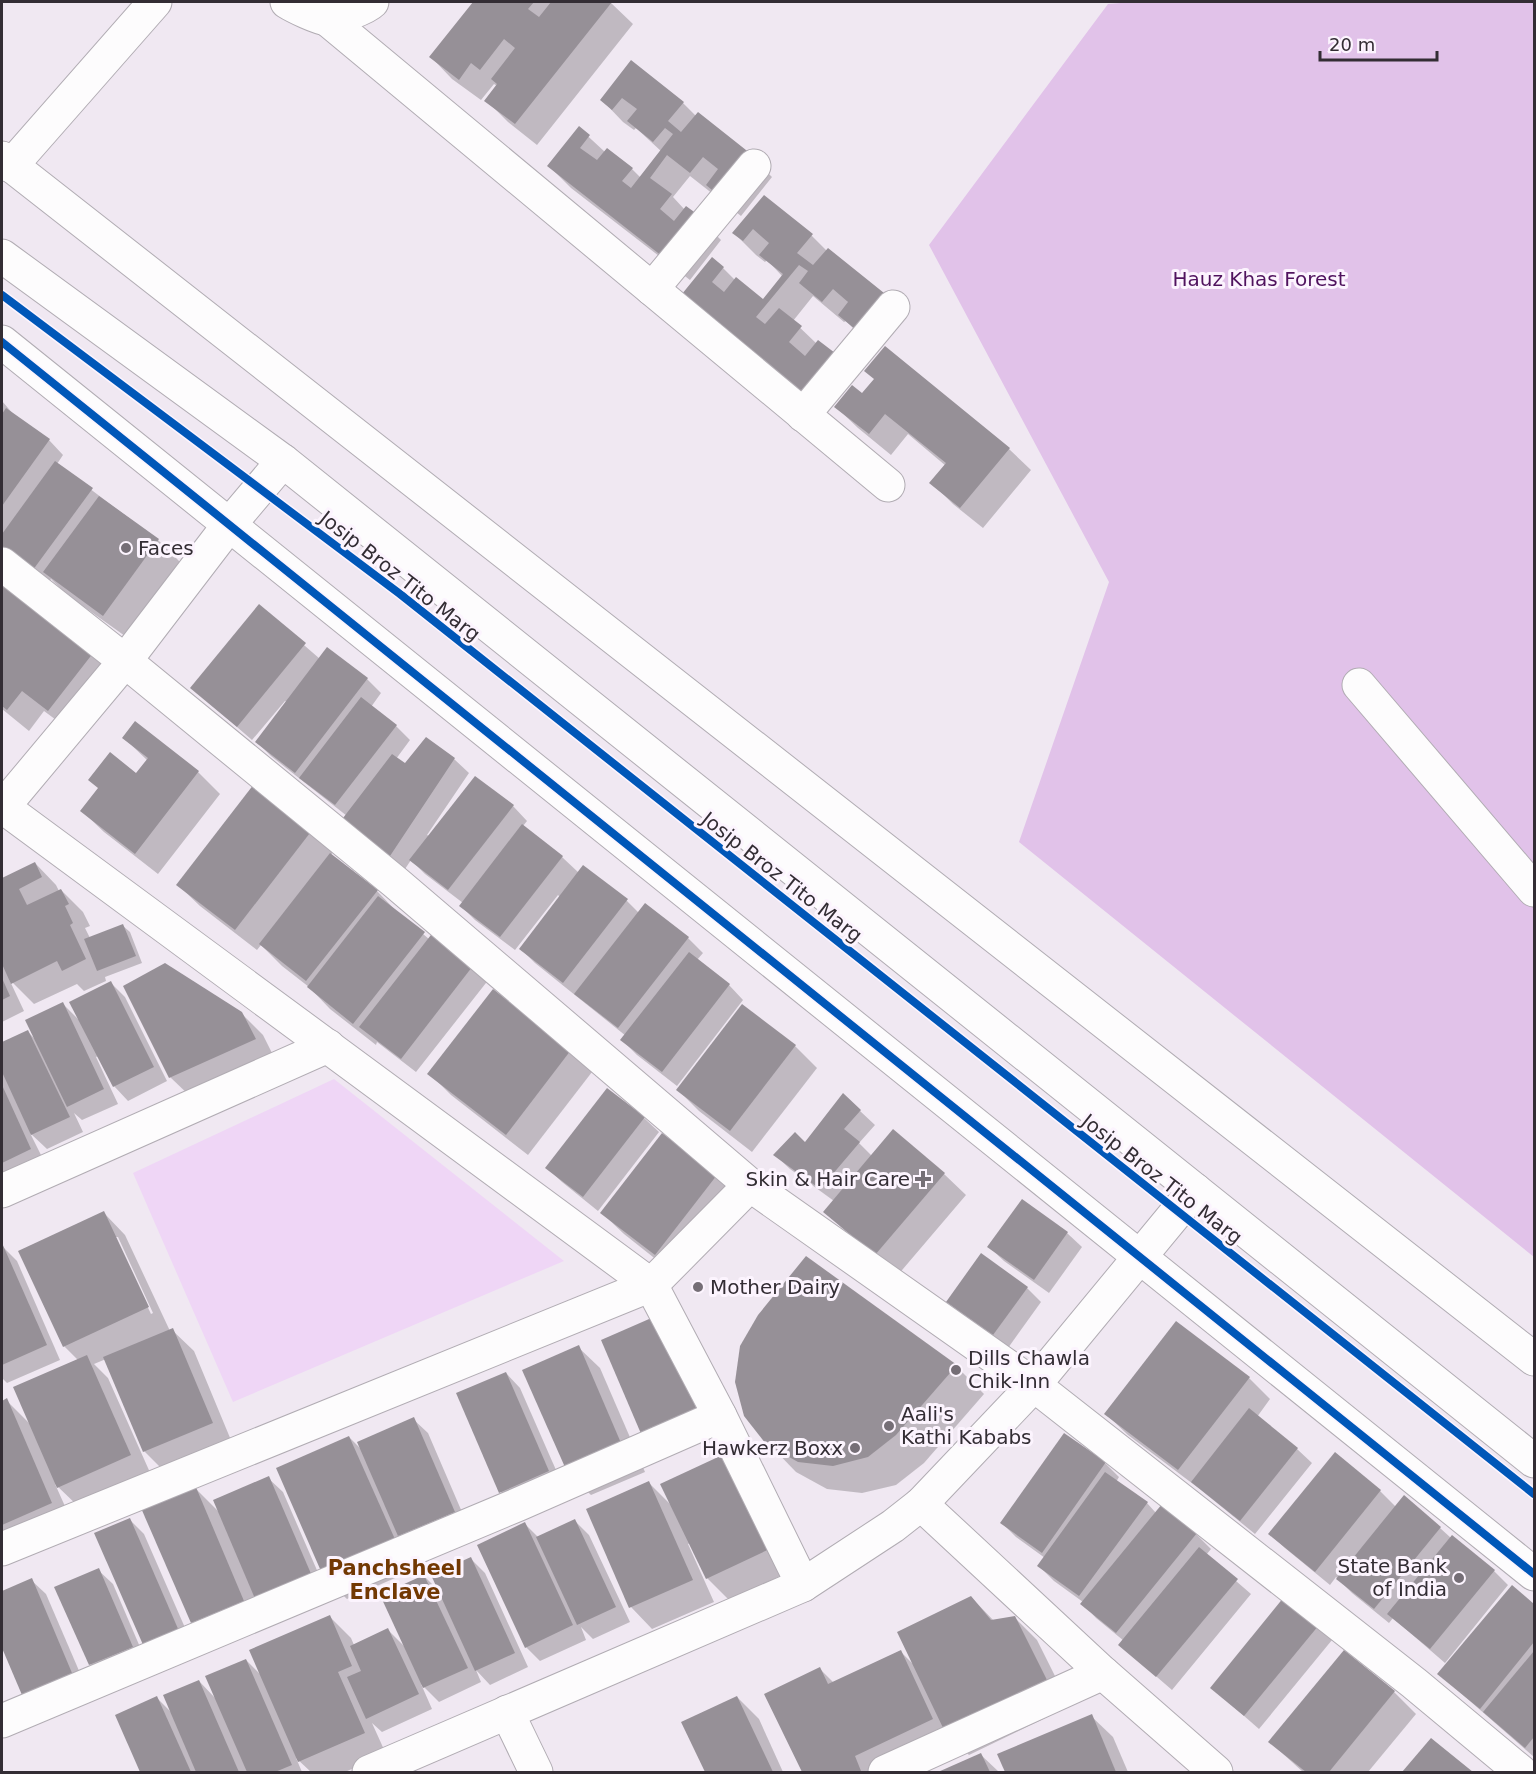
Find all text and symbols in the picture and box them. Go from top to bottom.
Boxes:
scale bar [1320,24,1437,62]
text: 20 m [1329,34,1375,55]
park label: Hauz Khas Forest [1172,267,1346,291]
street label: Josip Broz Tito Marg [313,505,485,646]
place label: Faces [138,536,194,560]
marker: Faces [119,541,133,555]
street label: Josip Broz Tito Marg [695,806,867,947]
street label: Josip Broz Tito Marg [1075,1108,1247,1249]
place label: Skin & Hair Care [745,1167,910,1191]
marker: Skin & Hair Care [914,1170,932,1188]
place label: Mother Dairy [710,1275,840,1299]
marker: Mother Dairy [691,1280,705,1294]
place label: Dills Chawla Chik-Inn [968,1346,1090,1393]
marker: Dills Chawla Chik-Inn [949,1363,963,1377]
place label: Aali's Kathi Kababs [901,1402,1032,1449]
marker: Aali's Kathi Kababs [882,1419,896,1433]
place label: Hawkerz Boxx [702,1436,843,1460]
marker: Hawkerz Boxx [848,1441,862,1455]
place label: State Bank of India [1337,1554,1447,1601]
district label: Panchsheel Enclave [328,1556,462,1604]
marker: State Bank of India [1452,1571,1466,1585]

